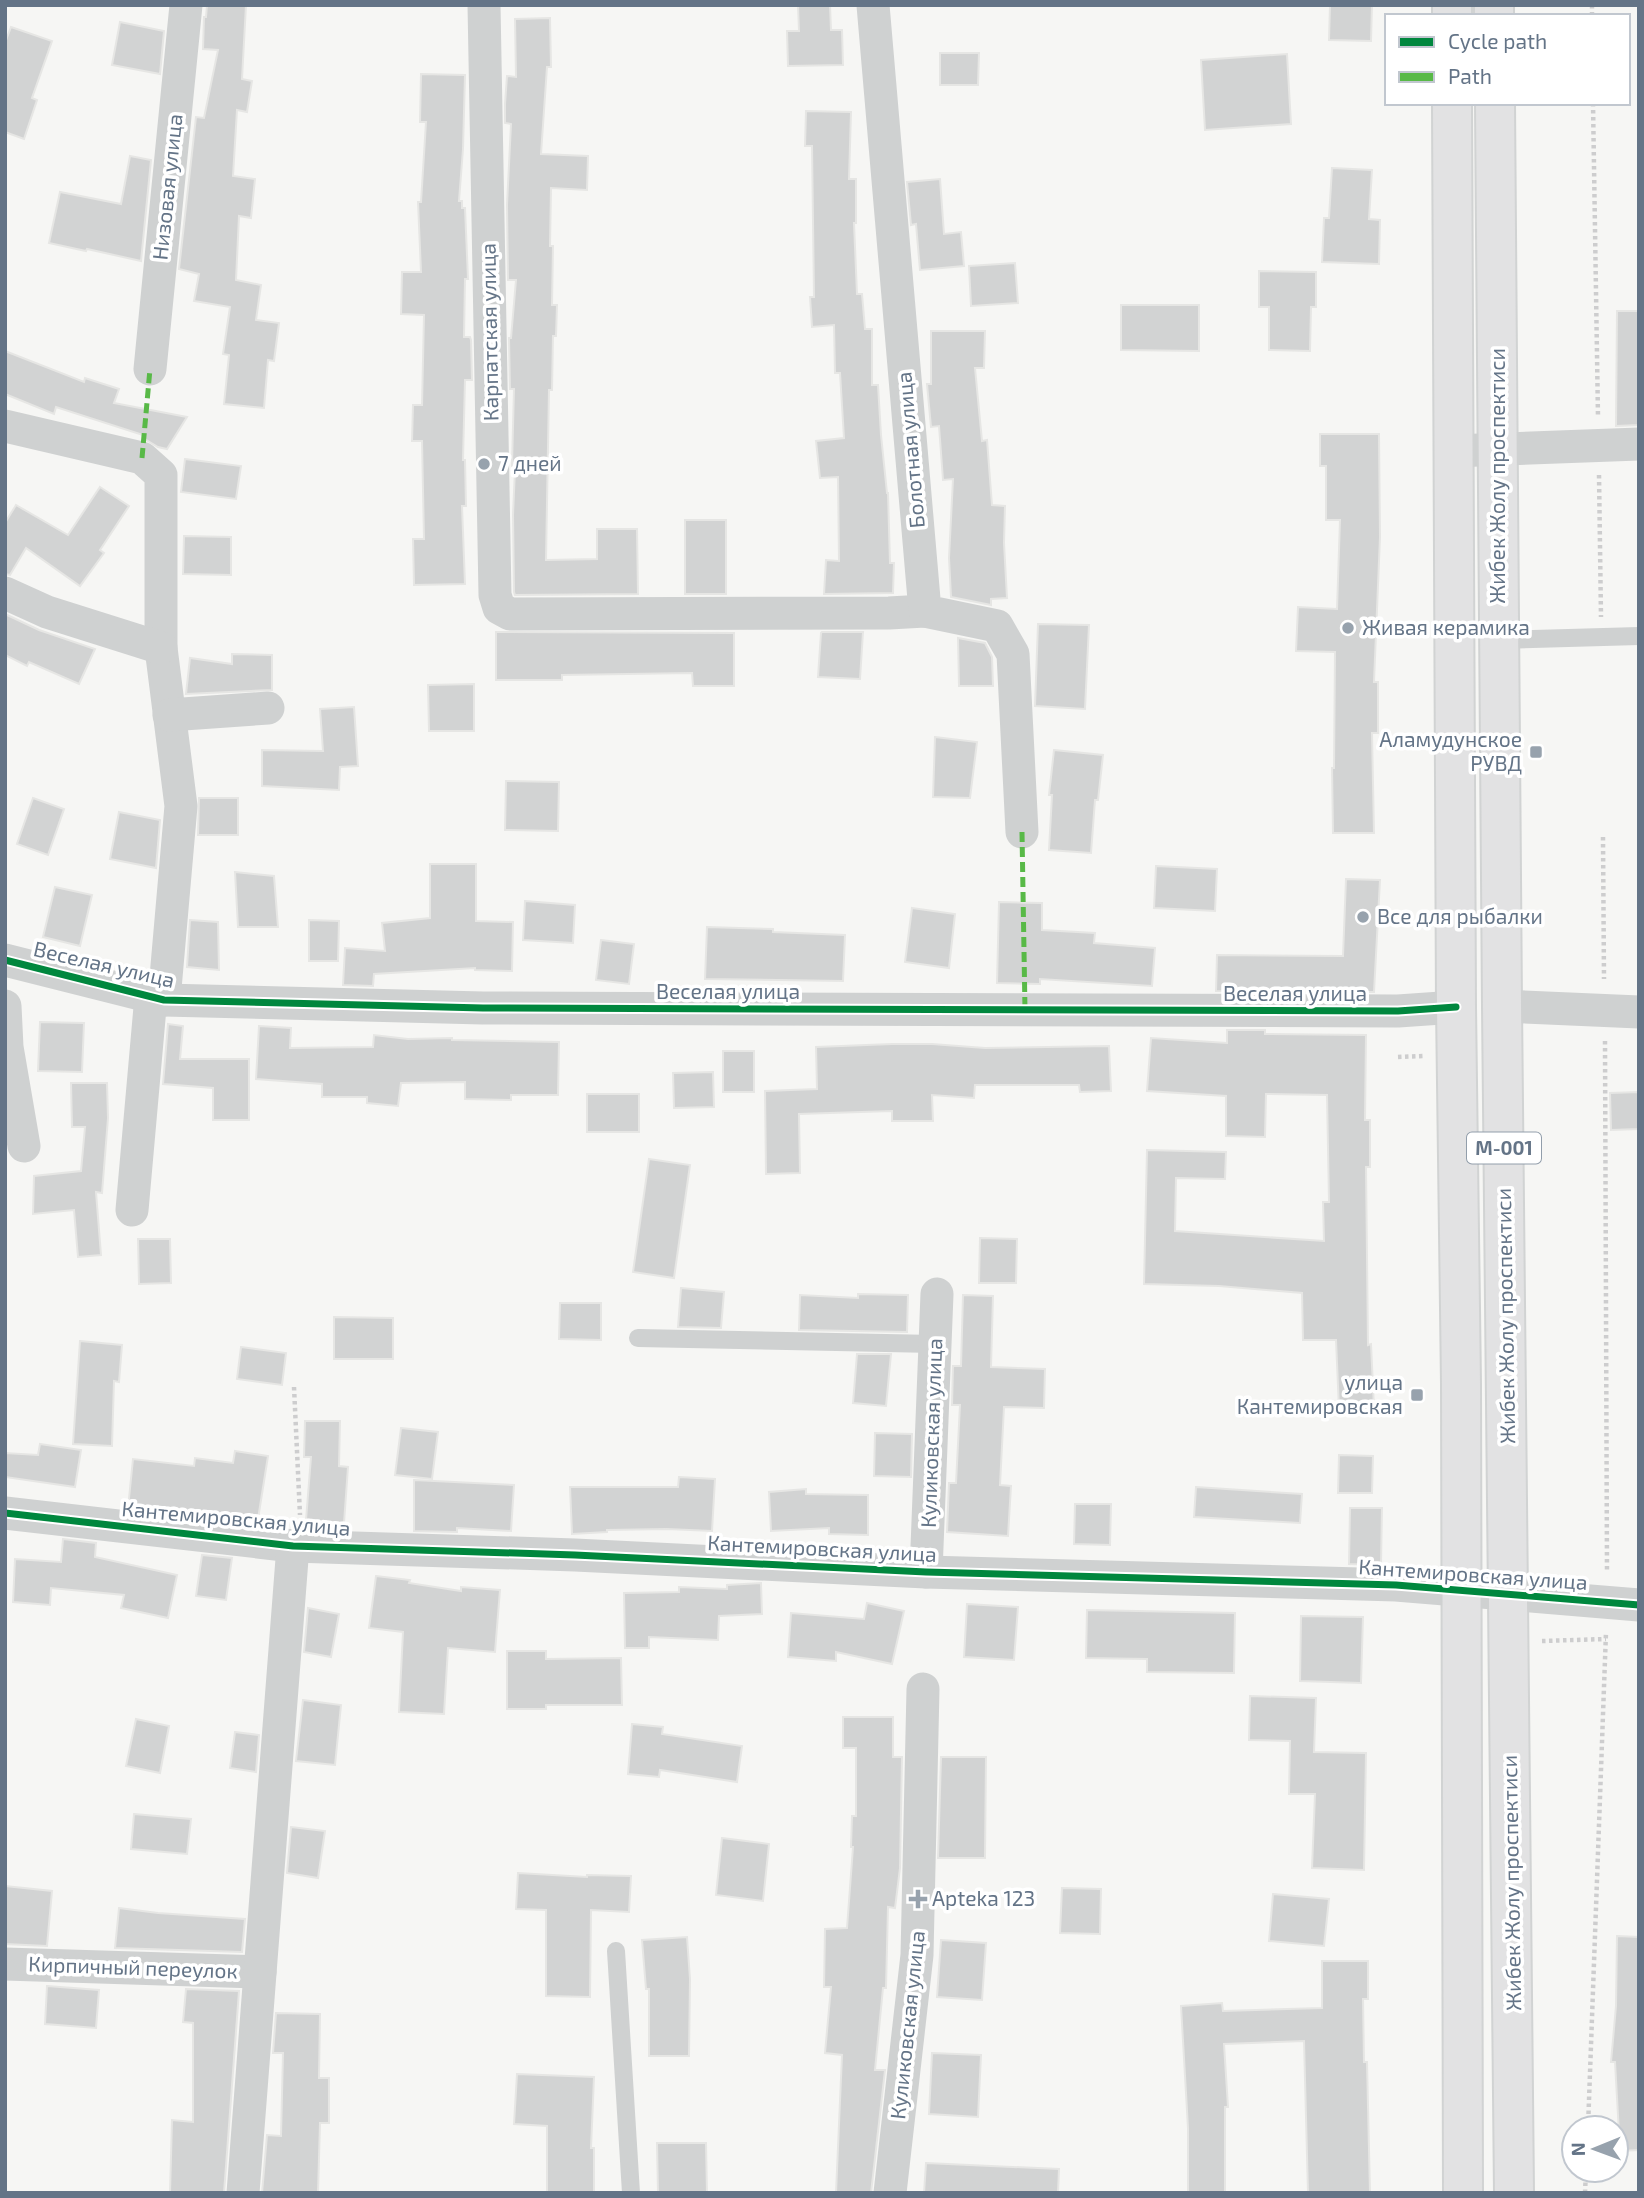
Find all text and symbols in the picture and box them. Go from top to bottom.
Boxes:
legend [1385,14,1630,105]
text: Cycle path [1448,28,1547,53]
text: Path [1448,63,1492,88]
street label: Низовая улица [146,113,188,261]
street label: Карпатская улица [474,243,504,421]
street label: Жибек Жолу проспектиси [1484,348,1510,604]
street label: Болотная улица [890,371,930,529]
place label: 7 дней [498,450,562,475]
marker: 7 дней [476,456,492,472]
place label: Живая керамика [1362,614,1530,639]
marker: Живая керамика [1340,620,1356,636]
place label: Аламудунское РУВД [1379,726,1522,775]
marker: Аламудунское РУВД [1528,744,1544,760]
place label: Все для рыбалки [1377,903,1543,928]
marker: Все для рыбалки [1355,909,1371,925]
street label: Веселая улица [31,935,177,993]
street label: Веселая улица [656,978,800,1004]
street label: Веселая улица [1223,980,1367,1006]
road number: М-001 [1467,1132,1541,1164]
street label: Жибек Жолу проспектиси [1490,1188,1520,1444]
street label: Куликовская улица [915,1338,947,1528]
place label: улица Кантемировская [1237,1369,1403,1418]
marker: улица Кантемировская [1409,1387,1425,1403]
street label: Кантемировская улица [121,1495,352,1541]
street label: Кантемировская улица [707,1529,937,1567]
street label: Кантемировская улица [1358,1553,1589,1595]
street label: Жибек Жолу проспектиси [1496,1755,1526,2011]
place label: Apteka 123 [932,1885,1035,1910]
marker: Apteka 123 [910,1891,926,1907]
street label: Куликовская улица [884,1929,930,2121]
street label: Кирпичный переулок [28,1950,238,1984]
north arrow [1560,2114,1630,2184]
text: N [1566,2142,1589,2156]

